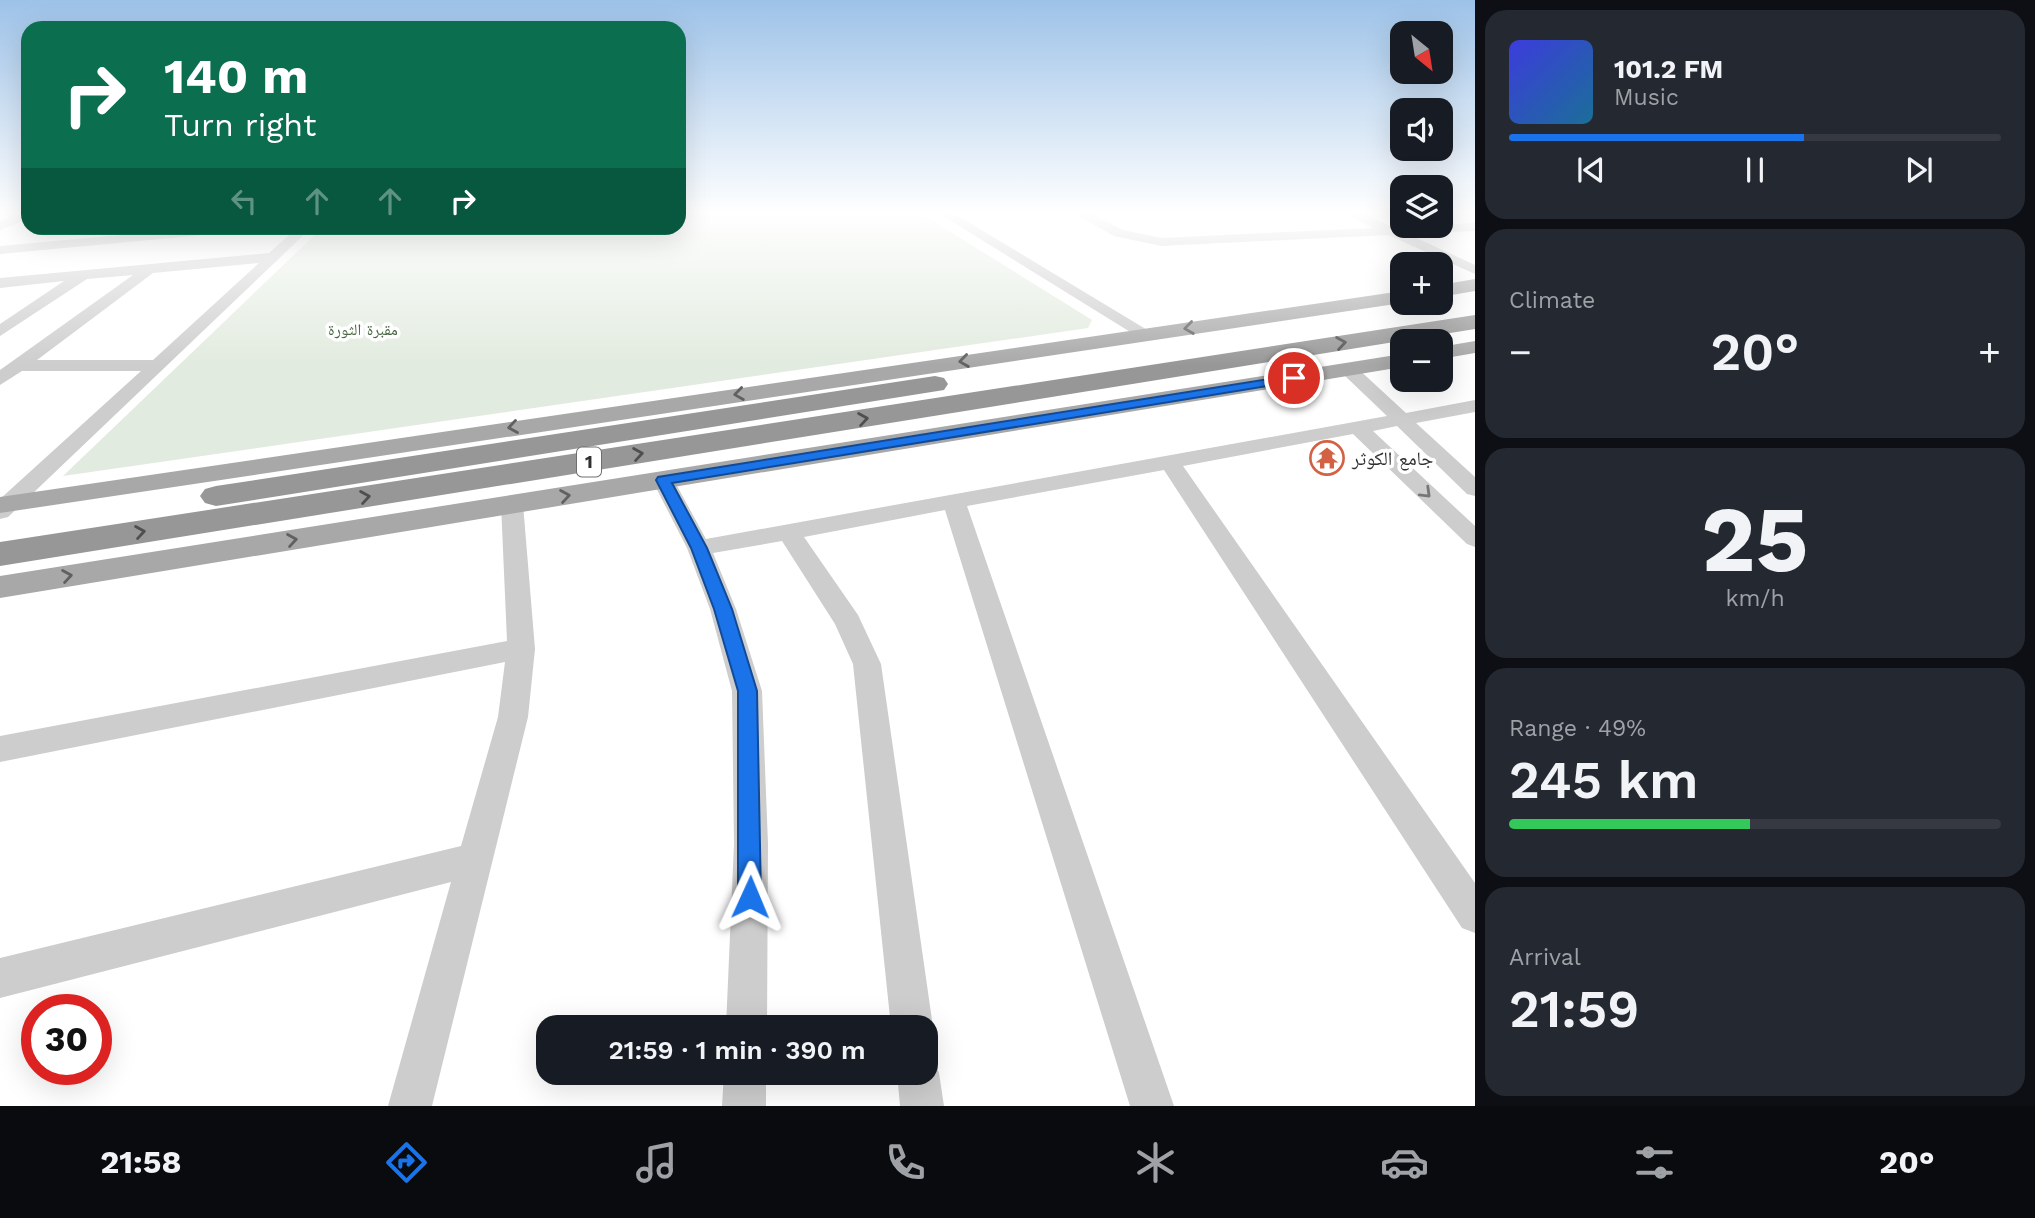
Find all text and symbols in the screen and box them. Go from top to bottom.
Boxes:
north arrow [1390,21,1452,84]
map controls [1390,21,1453,392]
text: 140 m [164,47,308,105]
icon: right [49,49,140,140]
text: 101.2 FM [1614,54,1723,84]
text: Music [1614,84,1679,111]
button: sound [1390,98,1453,161]
text: Turn right [164,106,316,144]
icon: previous [1572,151,1610,189]
icon: pause [1736,151,1774,189]
icon: next [1900,151,1938,189]
button: layers [1390,175,1453,238]
icon: left [225,182,263,220]
icon: ahead [298,182,336,220]
icon: ahead [371,182,409,220]
icon: right [444,182,482,220]
button: + [1390,252,1453,315]
text: Climate [1509,287,1595,314]
park label: مقبرة الثورة [328,320,398,339]
one-way arrow [1183,321,1195,336]
text: 20° [1711,322,1799,383]
button: − [1390,329,1453,392]
text: − [1509,330,1532,374]
text: + [1978,330,2001,374]
one-way arrow [1336,336,1347,351]
pin [1264,348,1324,408]
one-way arrow [958,353,970,368]
icon: arrive [1275,359,1313,397]
one-way arrow [733,386,744,401]
one-way arrow [857,412,869,427]
one-way arrow [508,419,519,434]
temple icon: جامع الكوثر [1308,439,1346,477]
one-way arrow [632,447,644,462]
place label: جامع الكوثر [1351,447,1433,471]
road number: 1 [577,448,601,476]
one-way arrow [1418,484,1431,497]
text: 25 [1701,486,1809,593]
one-way arrow [559,489,571,504]
one-way arrow [359,490,371,505]
one-way arrow [134,525,146,540]
one-way arrow [286,533,298,548]
one-way arrow [61,569,73,584]
text: km/h [1725,585,1785,612]
text: Range · 49% [1509,715,1646,742]
text: 245 km [1509,750,1698,811]
position arrow [713,860,787,934]
text: Arrival [1509,944,1581,971]
text: 21:59 [1509,979,1639,1040]
speed limit sign: 30 [21,994,112,1085]
text: 21:59 · 1 min · 390 m [608,1035,866,1065]
icon: directions [382,1138,431,1187]
icon: music [632,1138,681,1187]
icon: phone [881,1138,930,1187]
icon: climate [1131,1138,1180,1187]
icon: car [1380,1138,1429,1187]
icon: filters [1630,1138,1679,1187]
text: 21:58 [100,1143,182,1181]
text: 20° [1879,1143,1935,1181]

